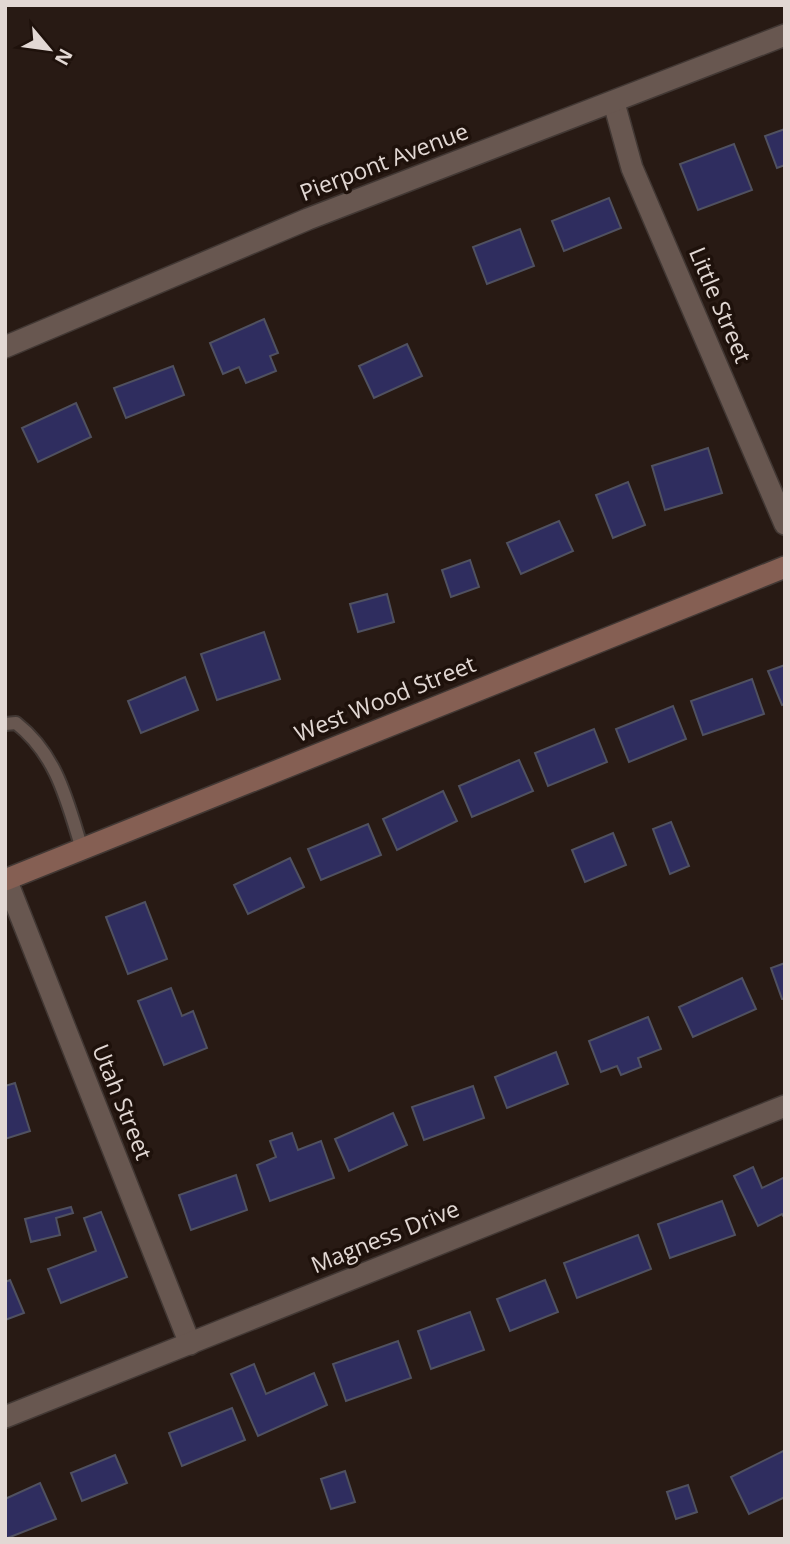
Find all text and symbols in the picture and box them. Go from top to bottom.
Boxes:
north arrow [14,14,84,84]
text: N [49,44,79,70]
street label: Pierpont Avenue [295,114,473,208]
street label: Little Street [682,242,760,368]
street label: West Wood Street [289,647,480,749]
street label: Utah Street [85,1039,161,1164]
street label: Magness Drive [306,1192,463,1280]

